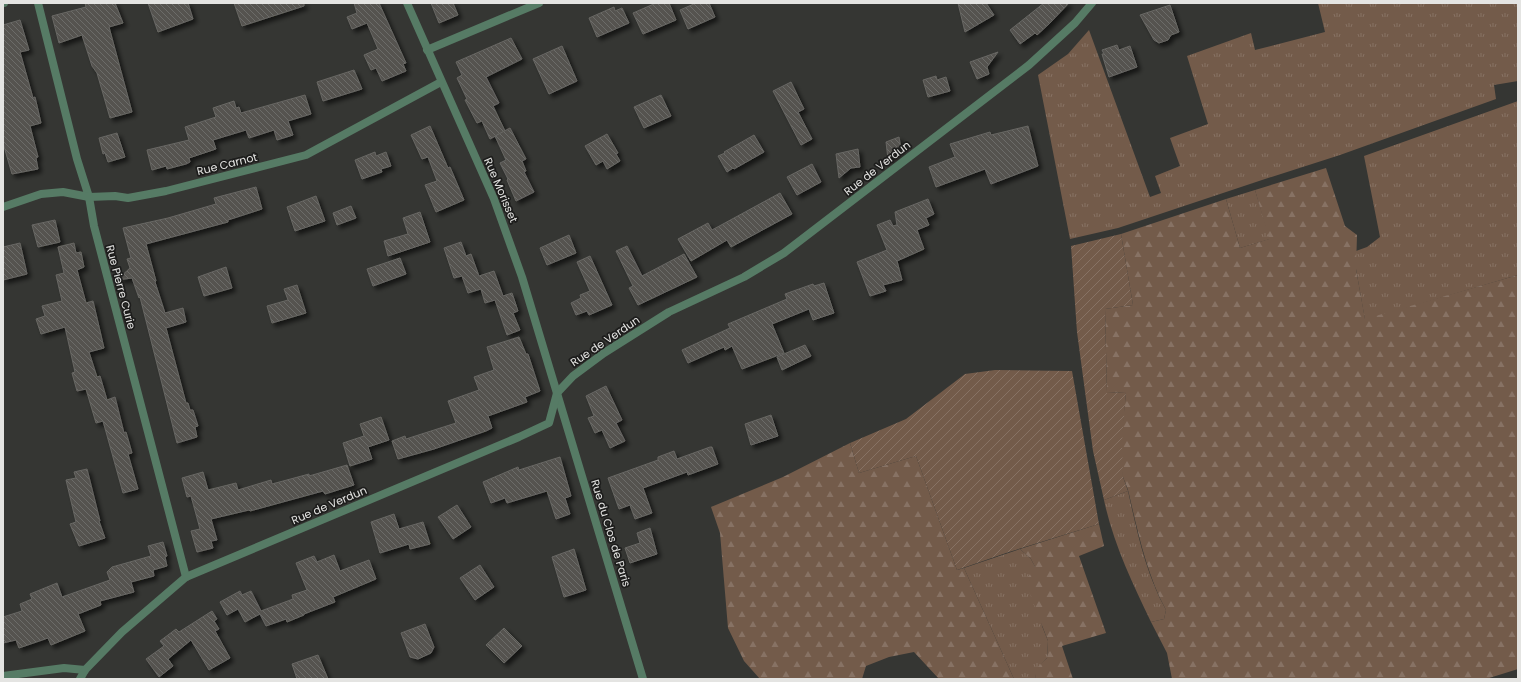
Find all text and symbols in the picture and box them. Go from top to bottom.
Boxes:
street label: Rue de Verdun [840,137,914,199]
street label: Rue Carnot [195,149,259,179]
street label: Rue Morisset [480,155,522,225]
street label: Rue Pierre Curie [102,243,140,331]
street label: Rue de Verdun [567,312,643,370]
street label: Rue du Clos de Paris [587,477,635,589]
street label: Rue de Verdun [289,482,369,528]

